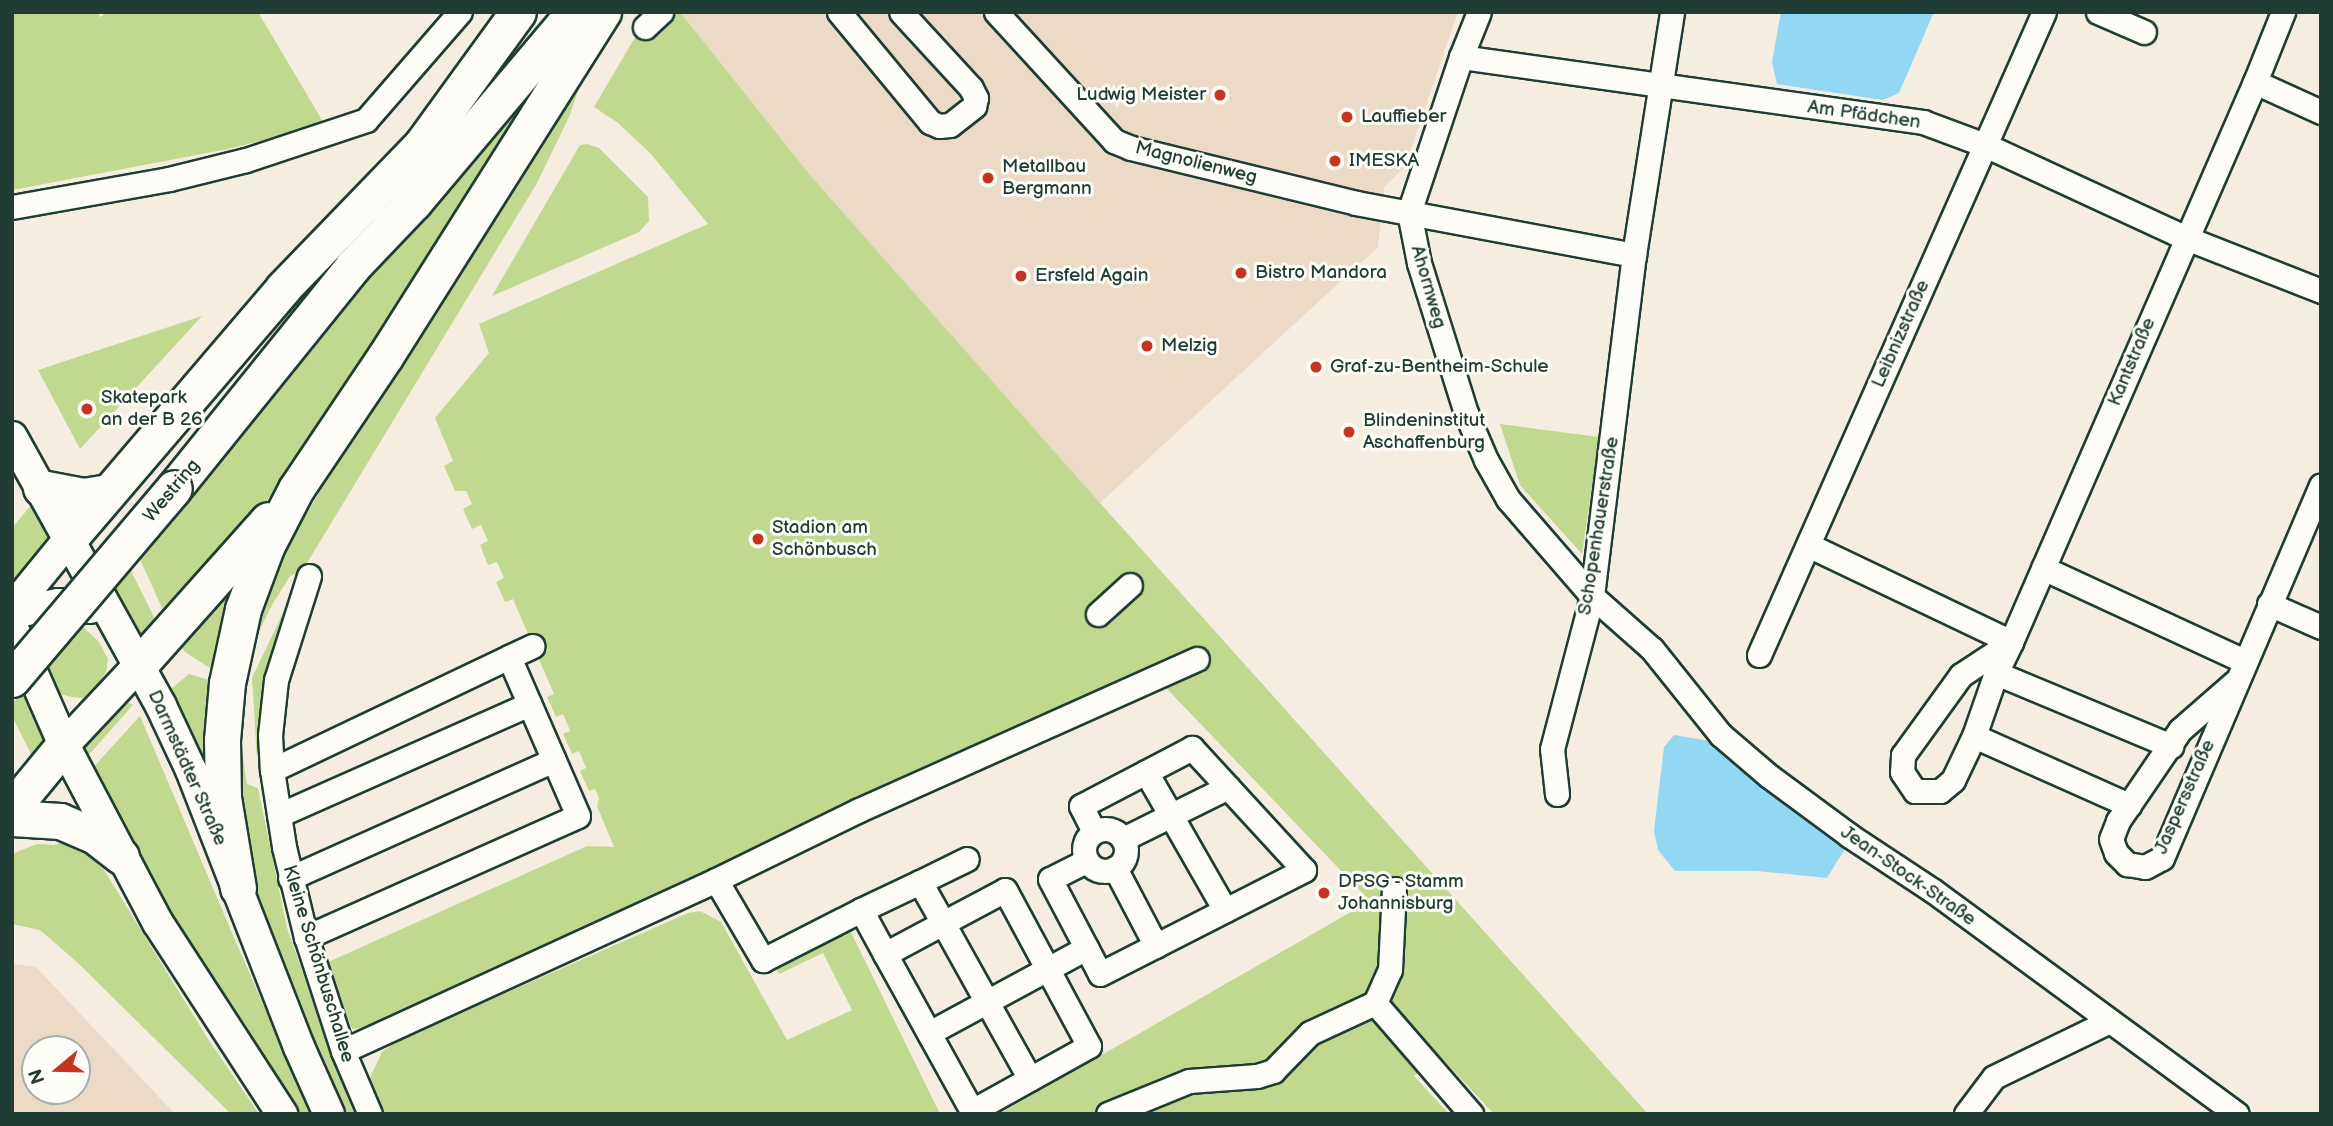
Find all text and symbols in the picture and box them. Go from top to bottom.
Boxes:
place label: Ludwig Meister [1076,84,1206,106]
marker: Ludwig Meister [1212,87,1228,103]
street label: Am Pfädchen [1806,96,1922,134]
place label: Lauffieber [1361,106,1446,128]
marker: Lauffieber [1339,109,1355,125]
street label: Magnolienweg [1133,137,1259,189]
place label: IMESKA [1349,150,1419,172]
marker: IMESKA [1327,153,1343,169]
place label: Metallbau Bergmann [1002,156,1092,200]
marker: Metallbau Bergmann [980,170,996,186]
street label: Ahornweg [1405,243,1451,331]
place label: Bistro Mandora [1255,262,1387,284]
place label: Ersfeld Again [1035,265,1148,287]
marker: Bistro Mandora [1233,265,1249,281]
marker: Ersfeld Again [1013,268,1029,284]
street label: Leibnizstraße [1867,277,1935,391]
street label: Kantstraße [2103,315,2161,409]
place label: Melzig [1161,335,1217,357]
marker: Melzig [1139,338,1155,354]
place label: Graf-zu-Bentheim-Schule [1330,356,1549,378]
marker: Graf-zu-Bentheim-Schule [1308,359,1324,375]
place label: Skatepark an der B 26 [101,387,203,431]
marker: Skatepark an der B 26 [79,401,95,417]
place label: Blindeninstitut Aschaffenburg [1363,410,1485,454]
marker: Blindeninstitut Aschaffenburg [1341,424,1357,440]
street label: Schopenhauerstraße [1574,435,1624,617]
street label: Westring [139,455,205,527]
place label: Stadion am Schönbusch [772,517,877,561]
marker: Stadion am Schönbusch [750,531,766,547]
street label: Darmstädter Straße [142,687,232,849]
street label: Jaspersstraße [2150,736,2220,858]
street label: Jean-Stock-Straße [1836,821,1980,931]
street label: Kleine Schönbuschallee [277,862,359,1066]
place label: DPSG - Stamm Johannisburg [1338,871,1466,915]
marker: DPSG - Stamm Johannisburg [1316,885,1332,901]
north arrow [21,1035,91,1105]
text: N [24,1066,51,1087]

